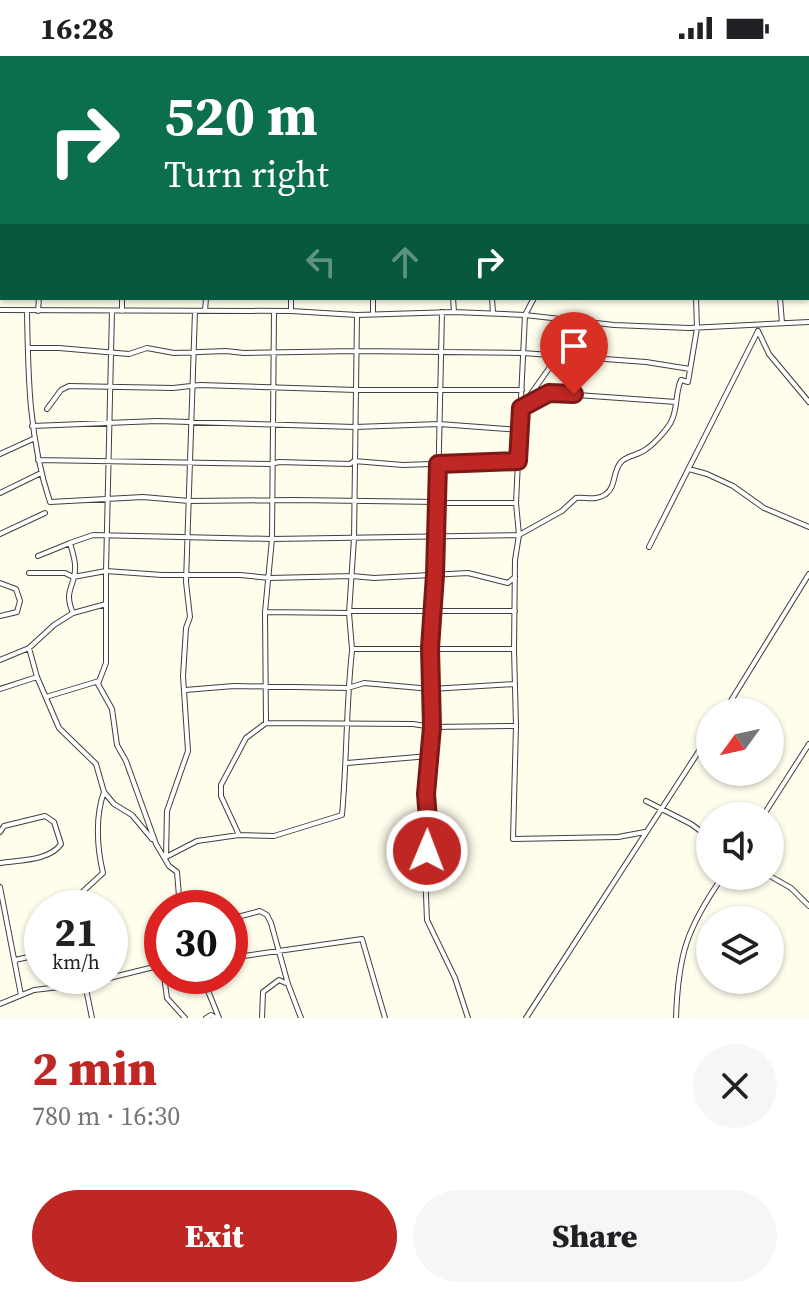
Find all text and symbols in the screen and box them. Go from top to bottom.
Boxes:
text: 16:28 [40,8,114,49]
text: 520 m [164,77,318,154]
icon: right [32,88,136,192]
text: Turn right [164,150,329,199]
icon: left [299,240,343,284]
icon: ahead [383,240,427,284]
icon: right [467,240,511,284]
pin [540,312,608,394]
icon: arrive [552,324,596,368]
north arrow [696,698,784,786]
map controls [696,698,784,994]
button: sound [696,802,784,890]
position arrow [385,809,469,893]
speed limit sign: 30 [144,890,248,994]
text: 21 [54,905,98,959]
button: layers [696,906,784,994]
text: km/h [52,948,100,976]
text: 2 min [32,1035,157,1101]
button: close [693,1044,777,1128]
text: 780 m · 16:30 [32,1098,180,1134]
button: Exit [32,1190,397,1282]
button: Share [413,1190,777,1282]

